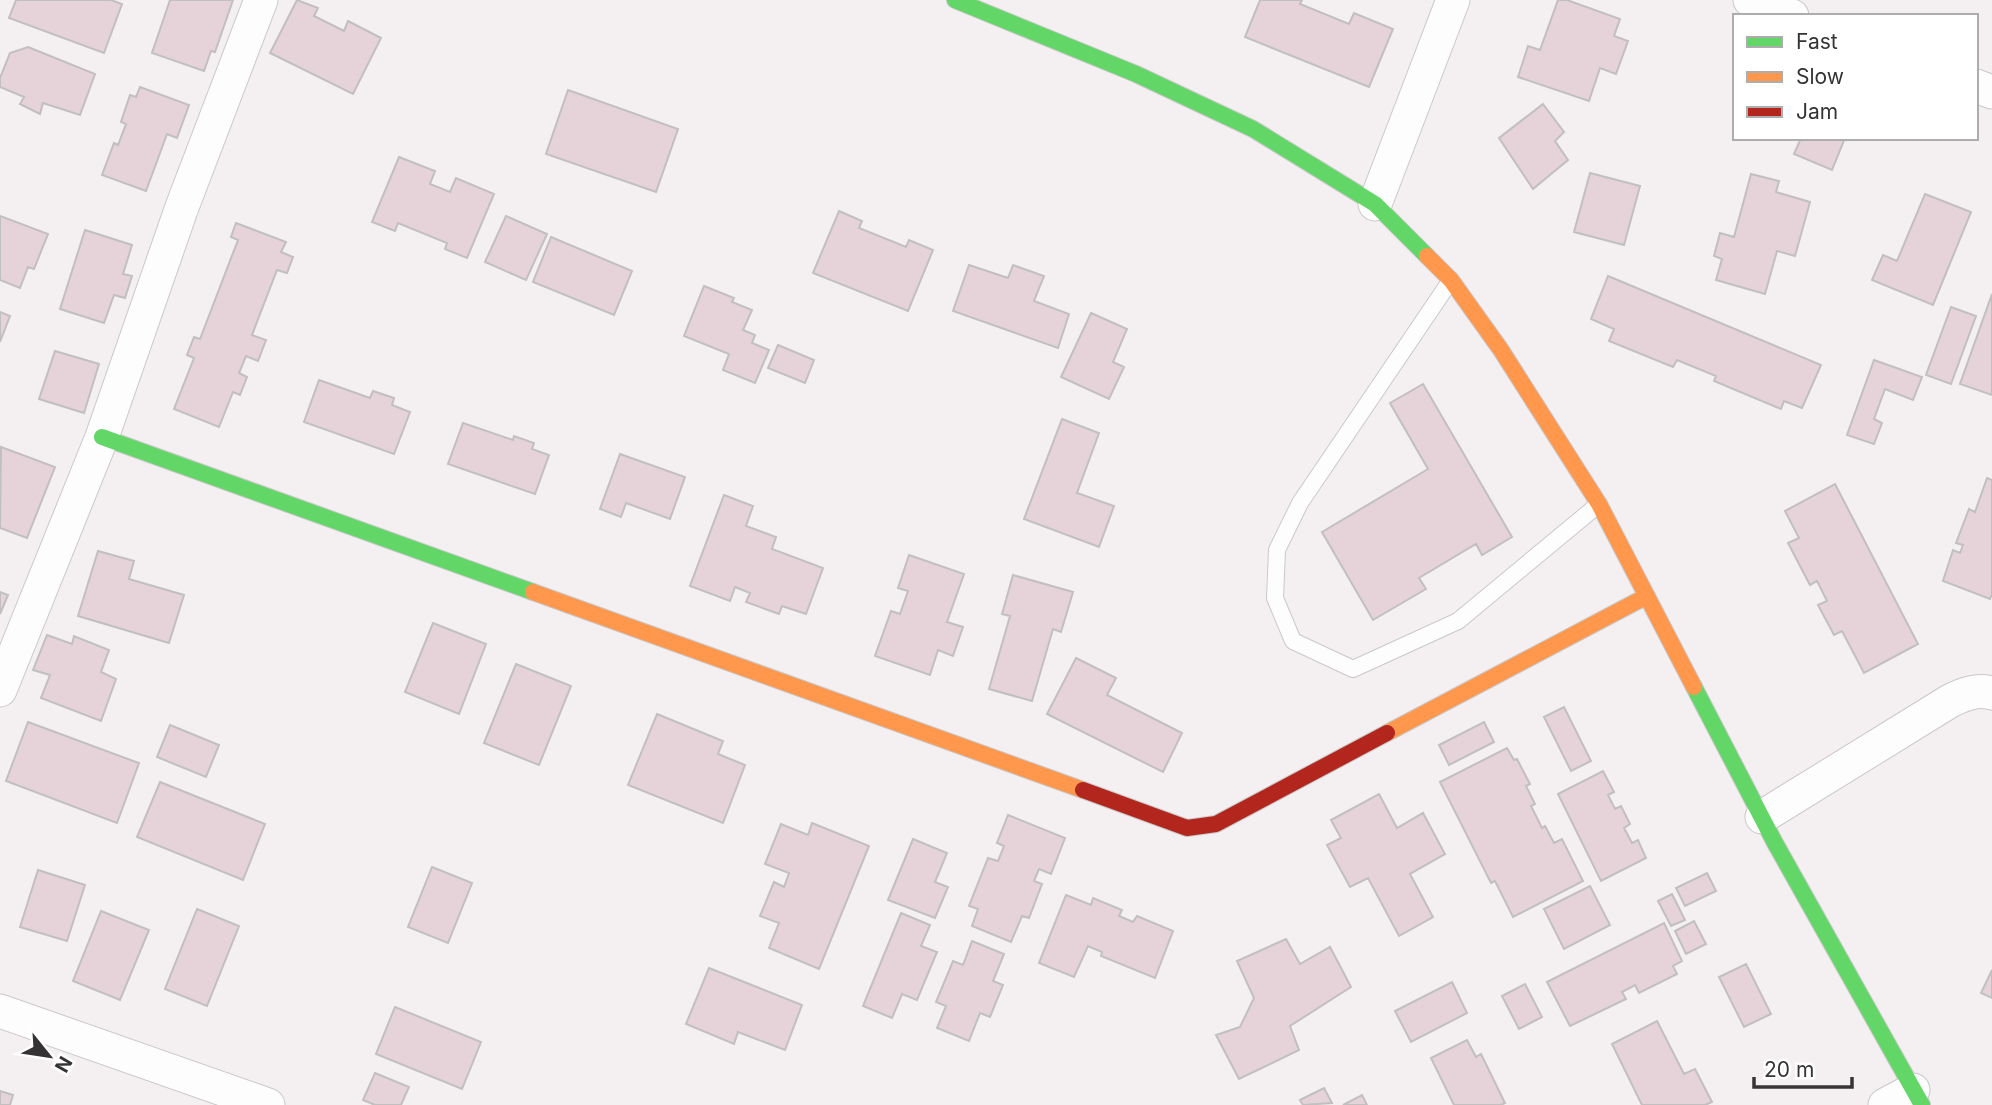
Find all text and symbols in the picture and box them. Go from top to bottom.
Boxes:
legend [1733,14,1978,140]
text: Fast [1796,29,1838,54]
text: Slow [1796,64,1844,89]
text: Jam [1796,99,1838,124]
north arrow [14,1021,84,1091]
scale bar [1754,1046,1852,1090]
text: N [50,1052,77,1076]
text: 20 m [1764,1057,1814,1082]

